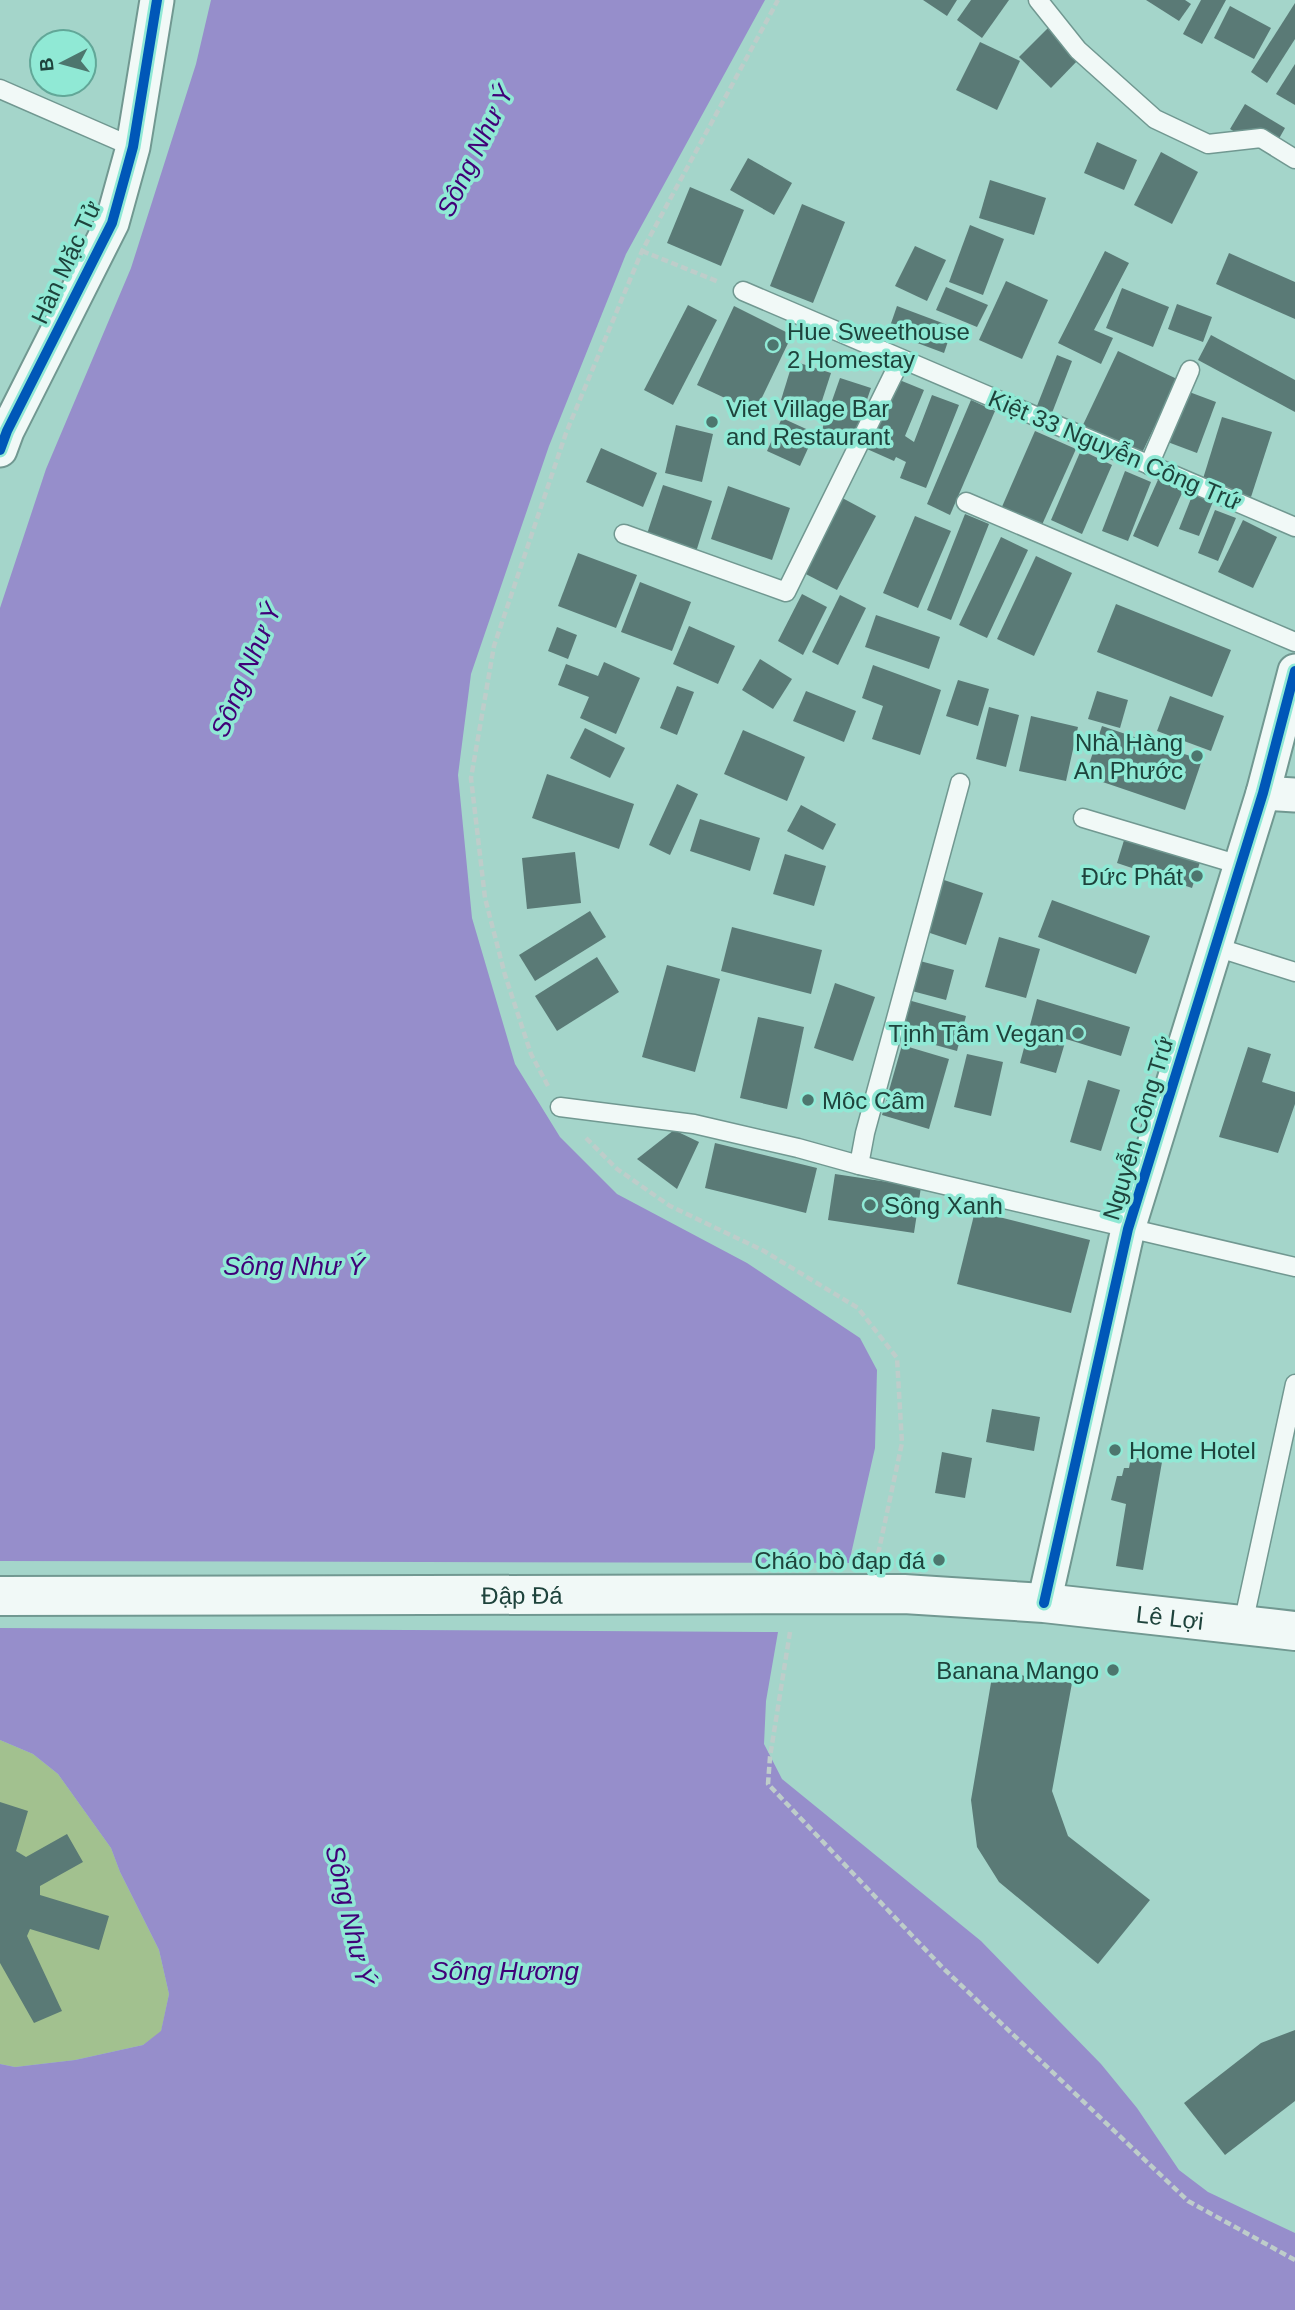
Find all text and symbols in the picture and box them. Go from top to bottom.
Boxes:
north arrow [28,28,98,98]
text: B [35,57,58,73]
water label: Sông Như Ý [430,79,520,221]
street label: Hàn Mặc Tử [26,196,106,328]
place label: Hue Sweethouse 2 Homestay [787,318,970,373]
marker: Hue Sweethouse 2 Homestay [765,337,781,353]
street label: Kiệt 33 Nguyễn Công Trứ [984,384,1246,516]
place label: Viet Village Bar and Restaurant [726,395,890,450]
marker: Viet Village Bar and Restaurant [704,414,720,430]
water label: Sông Như Ý [204,597,288,741]
place label: Nhà Hàng An Phước [1074,729,1183,784]
marker: Nhà Hàng An Phước [1189,748,1205,764]
place label: Đức Phát [1082,863,1183,890]
marker: Đức Phát [1189,868,1205,884]
place label: Tịnh Tâm Vegan [888,1020,1064,1047]
marker: Tịnh Tâm Vegan [1070,1025,1086,1041]
street label: Nguyễn Công Trứ [1097,1033,1179,1223]
place label: Môc Câm [822,1087,925,1114]
marker: Môc Câm [800,1092,816,1108]
place label: Sông Xanh [884,1192,1003,1219]
marker: Sông Xanh [862,1197,878,1213]
water label: Sông Như Ý [223,1251,367,1281]
place label: Home Hotel [1129,1437,1256,1464]
marker: Home Hotel [1107,1442,1123,1458]
place label: Cháo bò đạp đá [754,1547,926,1574]
marker: Cháo bò đạp đá [931,1552,947,1568]
street label: Đập Đá [481,1581,563,1608]
street label: Lê Lợi [1135,1600,1205,1634]
place label: Banana Mango [936,1657,1099,1684]
marker: Banana Mango [1105,1662,1121,1678]
water label: Sông Như Ý [319,1842,381,1989]
water label: Sông Hương [431,1956,579,1986]

